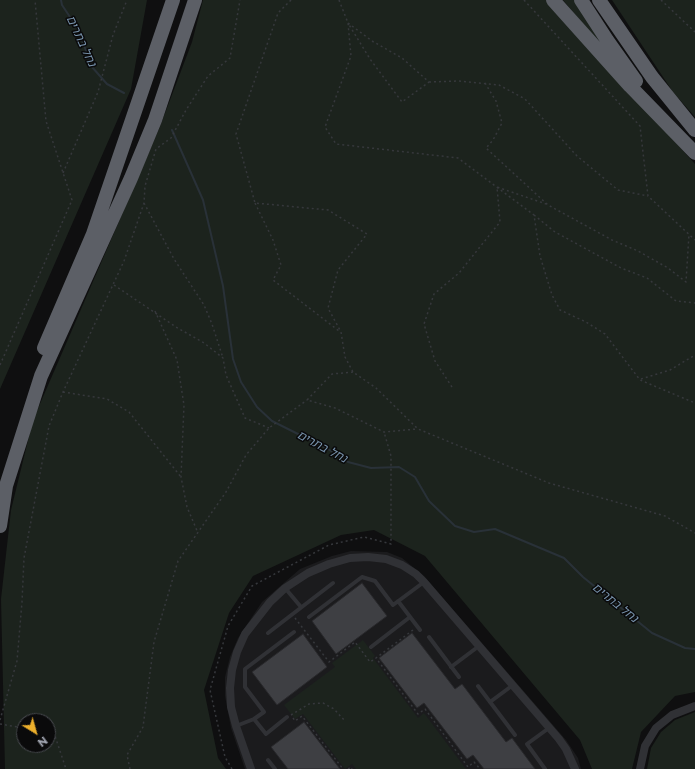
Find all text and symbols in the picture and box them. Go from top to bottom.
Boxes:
water label: נחל בתרים [63,13,99,69]
water label: נחל בתרים [294,428,350,466]
water label: נחל בתרים [589,580,641,626]
north arrow [16,713,56,753]
text: N [35,734,50,750]

